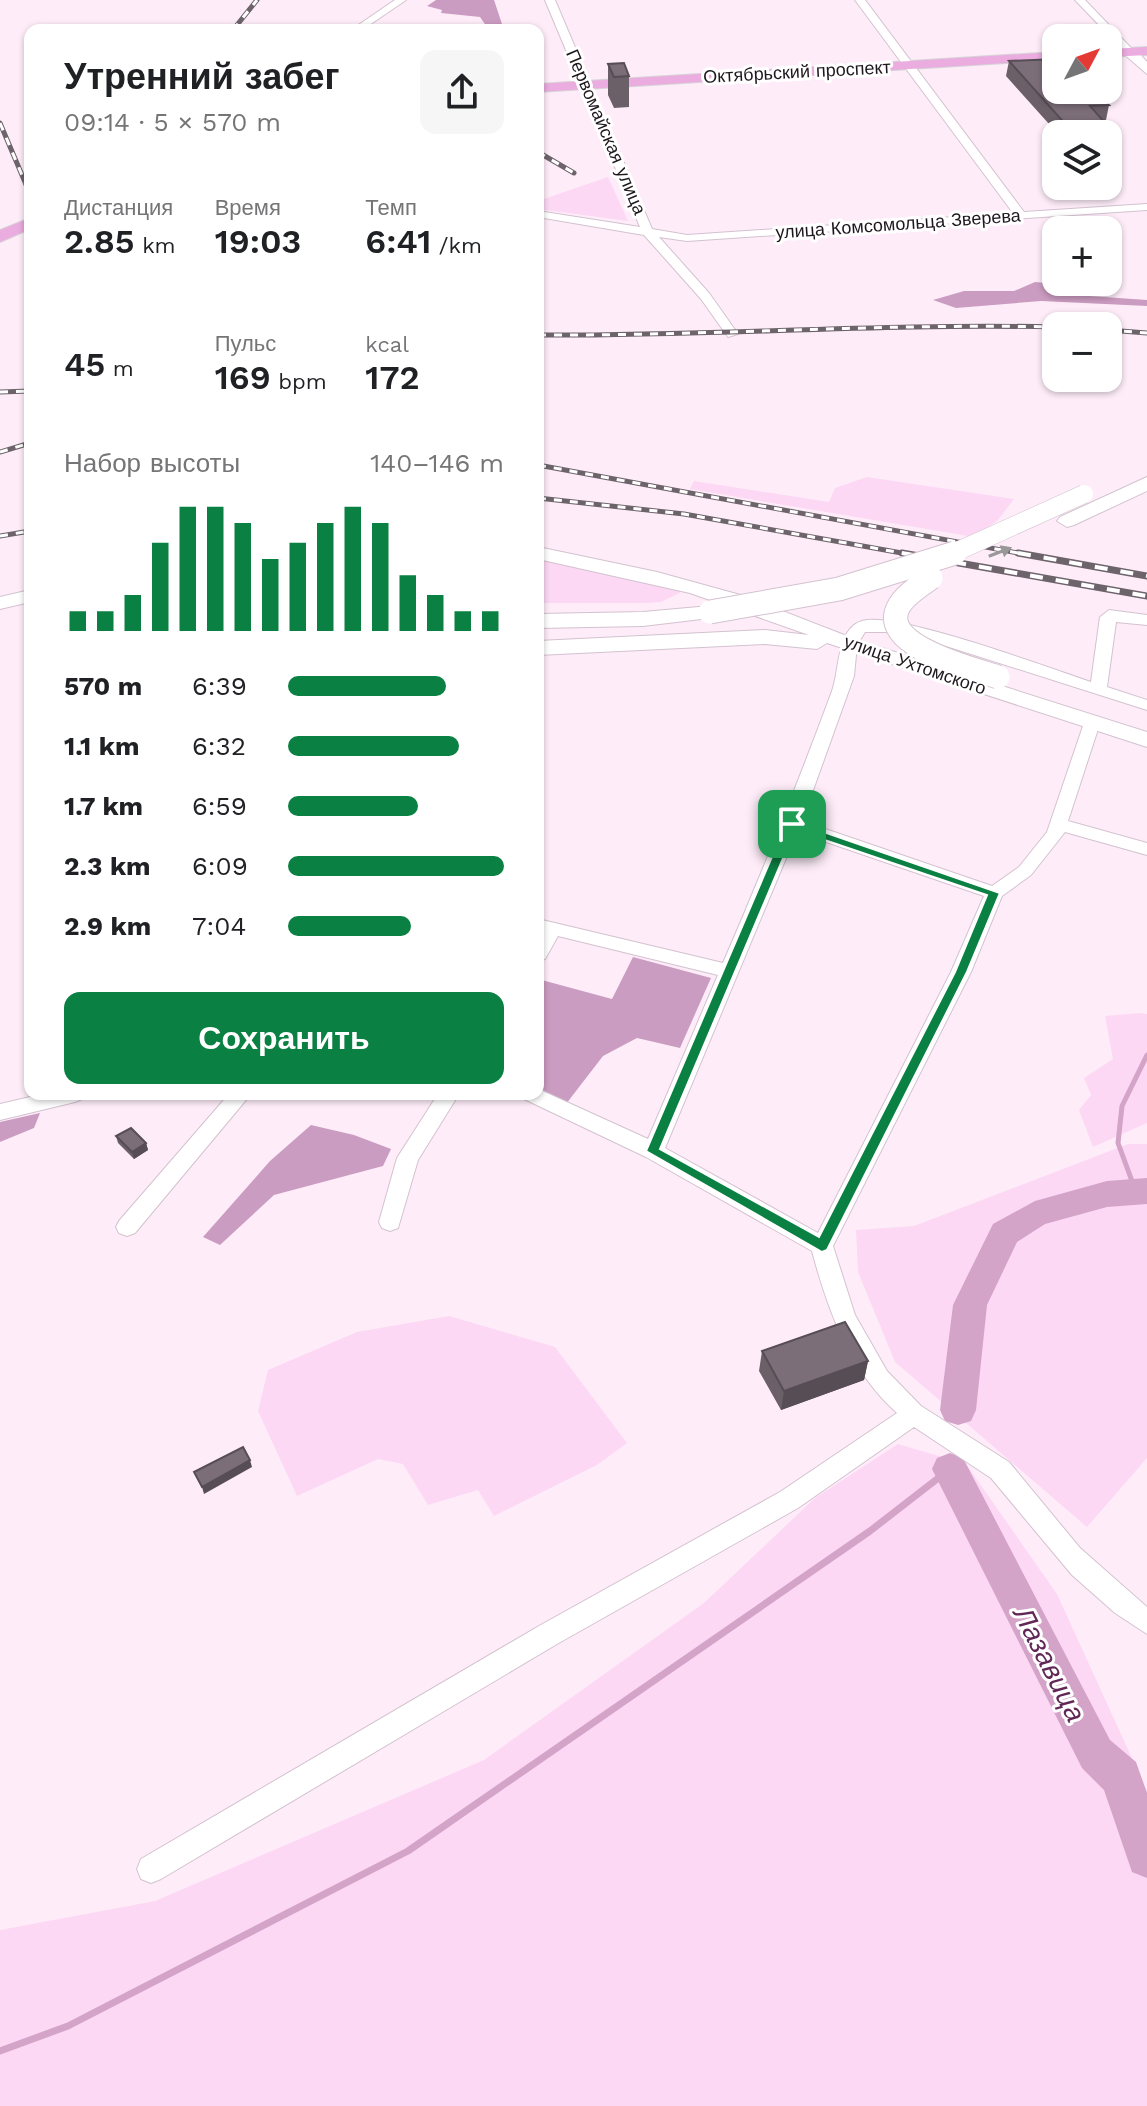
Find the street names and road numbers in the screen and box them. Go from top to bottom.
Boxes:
street label: Первомайская улица [562,46,651,218]
street label: Октябрьский проспект [703,56,891,87]
street label: улица Комсомольца Зверева [775,204,1022,243]
street label: улица Ухтомского [841,630,989,699]

